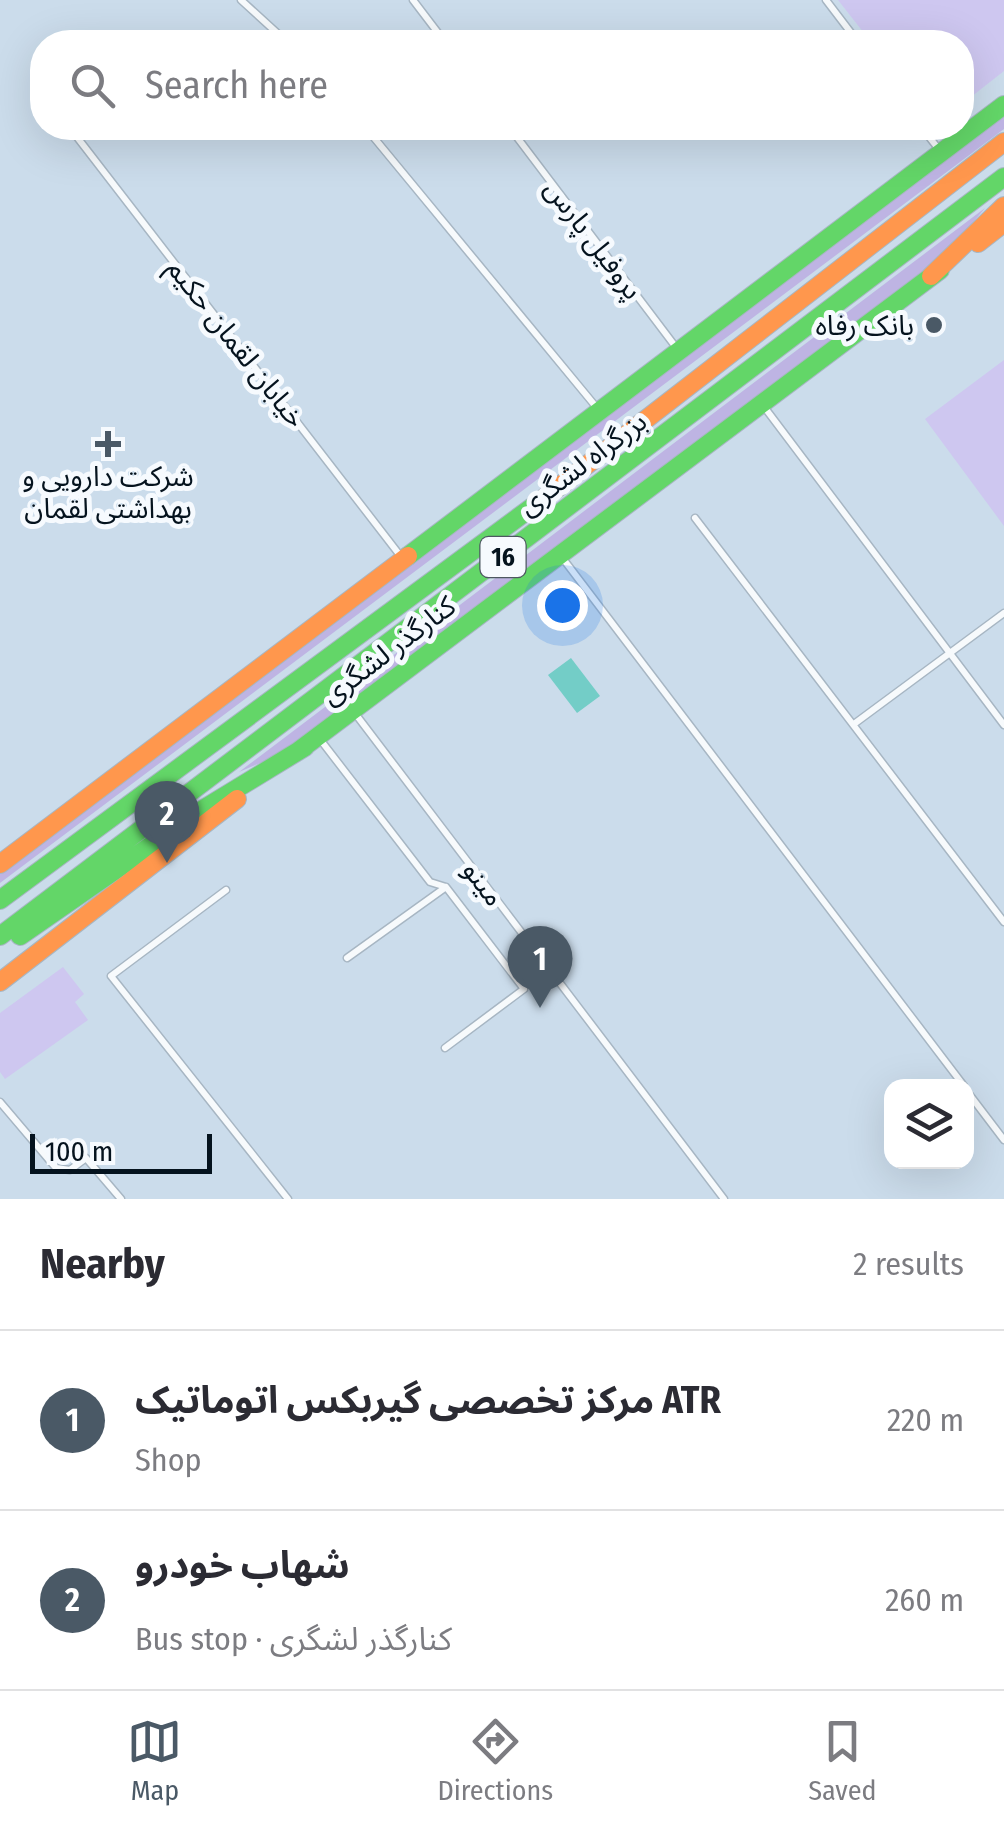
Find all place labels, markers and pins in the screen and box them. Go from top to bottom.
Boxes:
place label: بانک رفاه [815,309,914,342]
marker: بانک رفاه [923,314,945,336]
marker: شرکت دارویی و بهداشتی لقمان [97,433,119,455]
place label: شرکت دارویی و بهداشتی لقمان [22,460,194,525]
pin: 2 [134,780,200,863]
pin: 1 [508,926,572,1008]

